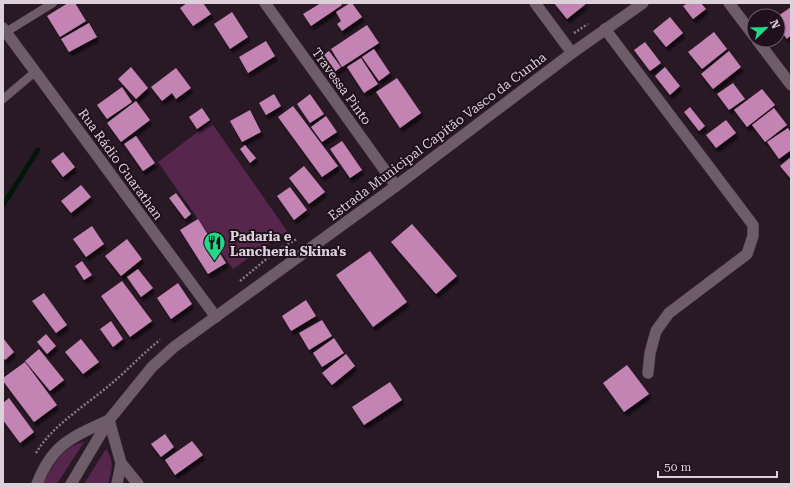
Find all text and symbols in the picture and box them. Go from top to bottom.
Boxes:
north arrow [746,8,786,48]
text: N [767,18,783,31]
street label: Travessa Pinto [309,45,374,128]
street label: Estrada Municipal Capitão Vasco da Cunha [325,49,549,223]
street label: Rua Rádio Guarathan [75,106,166,223]
place label: Padaria e Lancheria Skina's [230,229,346,259]
restaurant icon: Padaria e Lancheria Skina's [201,230,227,263]
scale bar [658,453,777,479]
text: 50 m [664,460,691,474]

